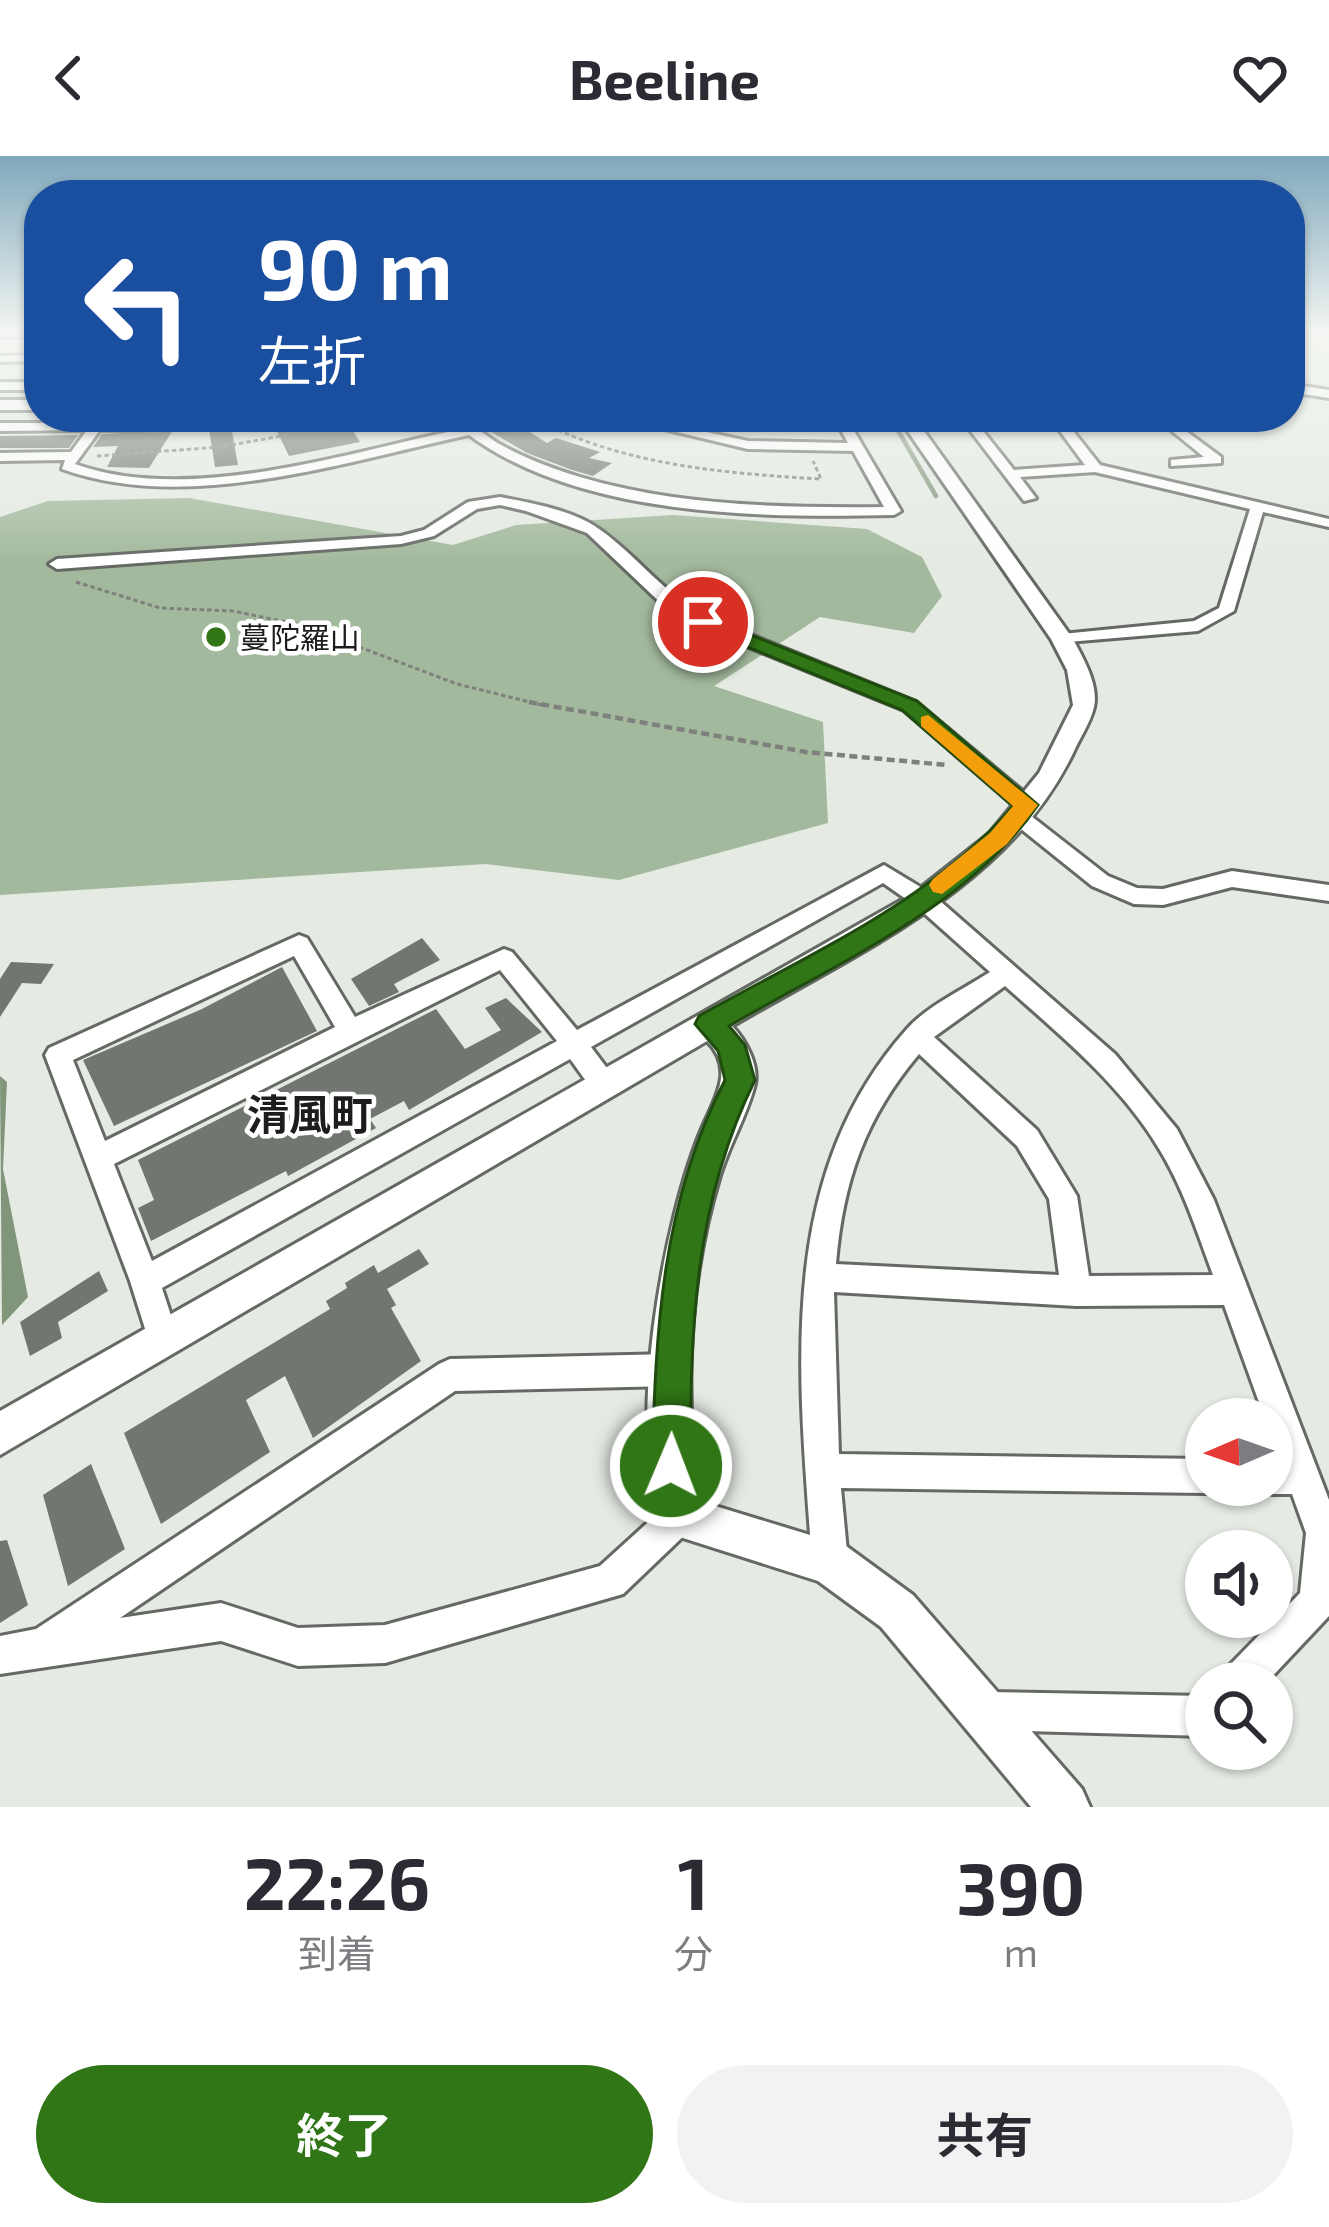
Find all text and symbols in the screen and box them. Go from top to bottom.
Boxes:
icon: back [36,45,102,111]
icon: heart [1227,45,1293,111]
text: Beeline [569,46,760,111]
text: 90 m [258,216,453,317]
icon: left [60,228,216,384]
text: 左折 [258,327,366,392]
pin [652,571,754,673]
icon: arrive [670,589,736,655]
place label: 蔓陀羅山 [240,619,360,655]
marker: 蔓陀羅山 [203,624,229,650]
district label: 清風町 [247,1088,373,1138]
north arrow [1185,1398,1293,1506]
map controls [1185,1398,1293,1770]
position arrow [608,1403,734,1529]
button: sound [1185,1530,1293,1638]
button: search [1185,1662,1293,1770]
text: 22:26 [244,1838,430,1924]
text: 1 [678,1838,709,1924]
text: 390 [957,1843,1085,1929]
text: m [1004,1928,1038,1975]
text: 到着 [298,1929,376,1976]
text: 分 [674,1929,713,1976]
button: 終了 [36,2065,653,2203]
button: 共有 [677,2065,1293,2203]

